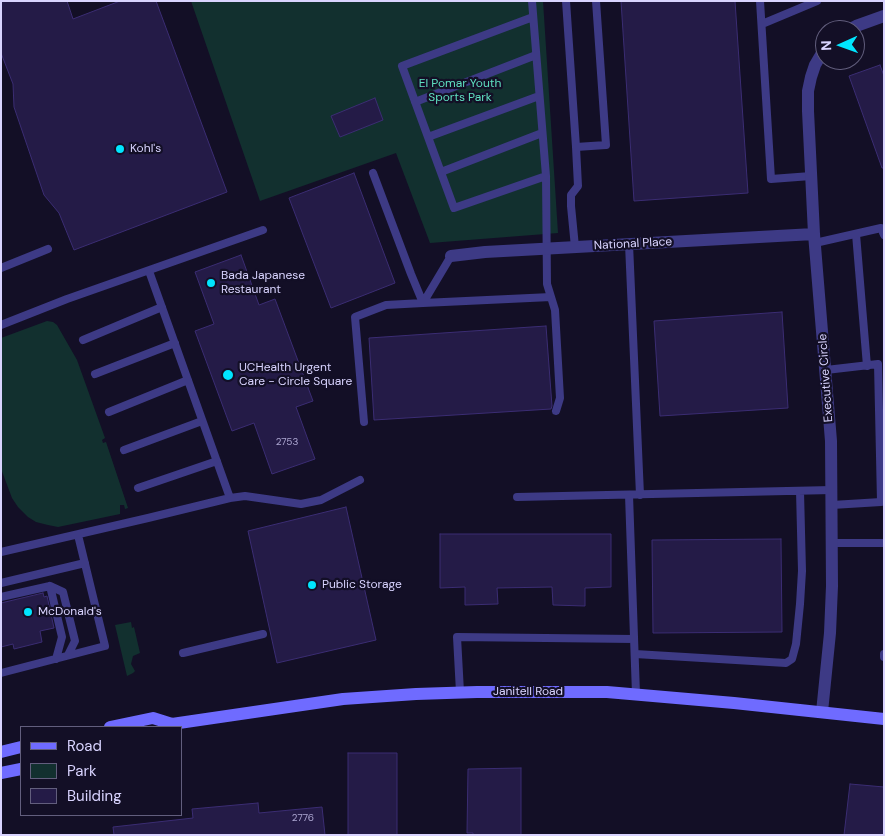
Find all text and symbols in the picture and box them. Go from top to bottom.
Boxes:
north arrow [815,20,865,70]
text: N [817,40,835,51]
park label: El Pomar Youth Sports Park [419,77,501,105]
place label: Kohl's [130,142,161,156]
marker: Kohl's [114,143,126,155]
street label: National Place [593,235,673,253]
place label: Bada Japanese Restaurant [221,269,305,297]
marker: Bada Japanese Restaurant [205,277,217,289]
street label: Executive Circle [816,333,836,423]
place label: UCHealth Urgent Care - Circle Square [239,361,352,389]
marker: UCHealth Urgent Care - Circle Square [221,368,235,382]
house number: 2753 [276,436,298,448]
place label: Public Storage [322,578,402,592]
marker: Public Storage [306,579,318,591]
place label: McDonald's [38,605,102,619]
marker: McDonald's [22,606,34,618]
street label: Janitell Road [493,685,563,699]
legend [20,726,182,816]
text: Road [67,736,102,756]
text: Park [67,761,97,781]
text: Building [67,786,122,806]
house number: 2776 [292,812,314,824]

